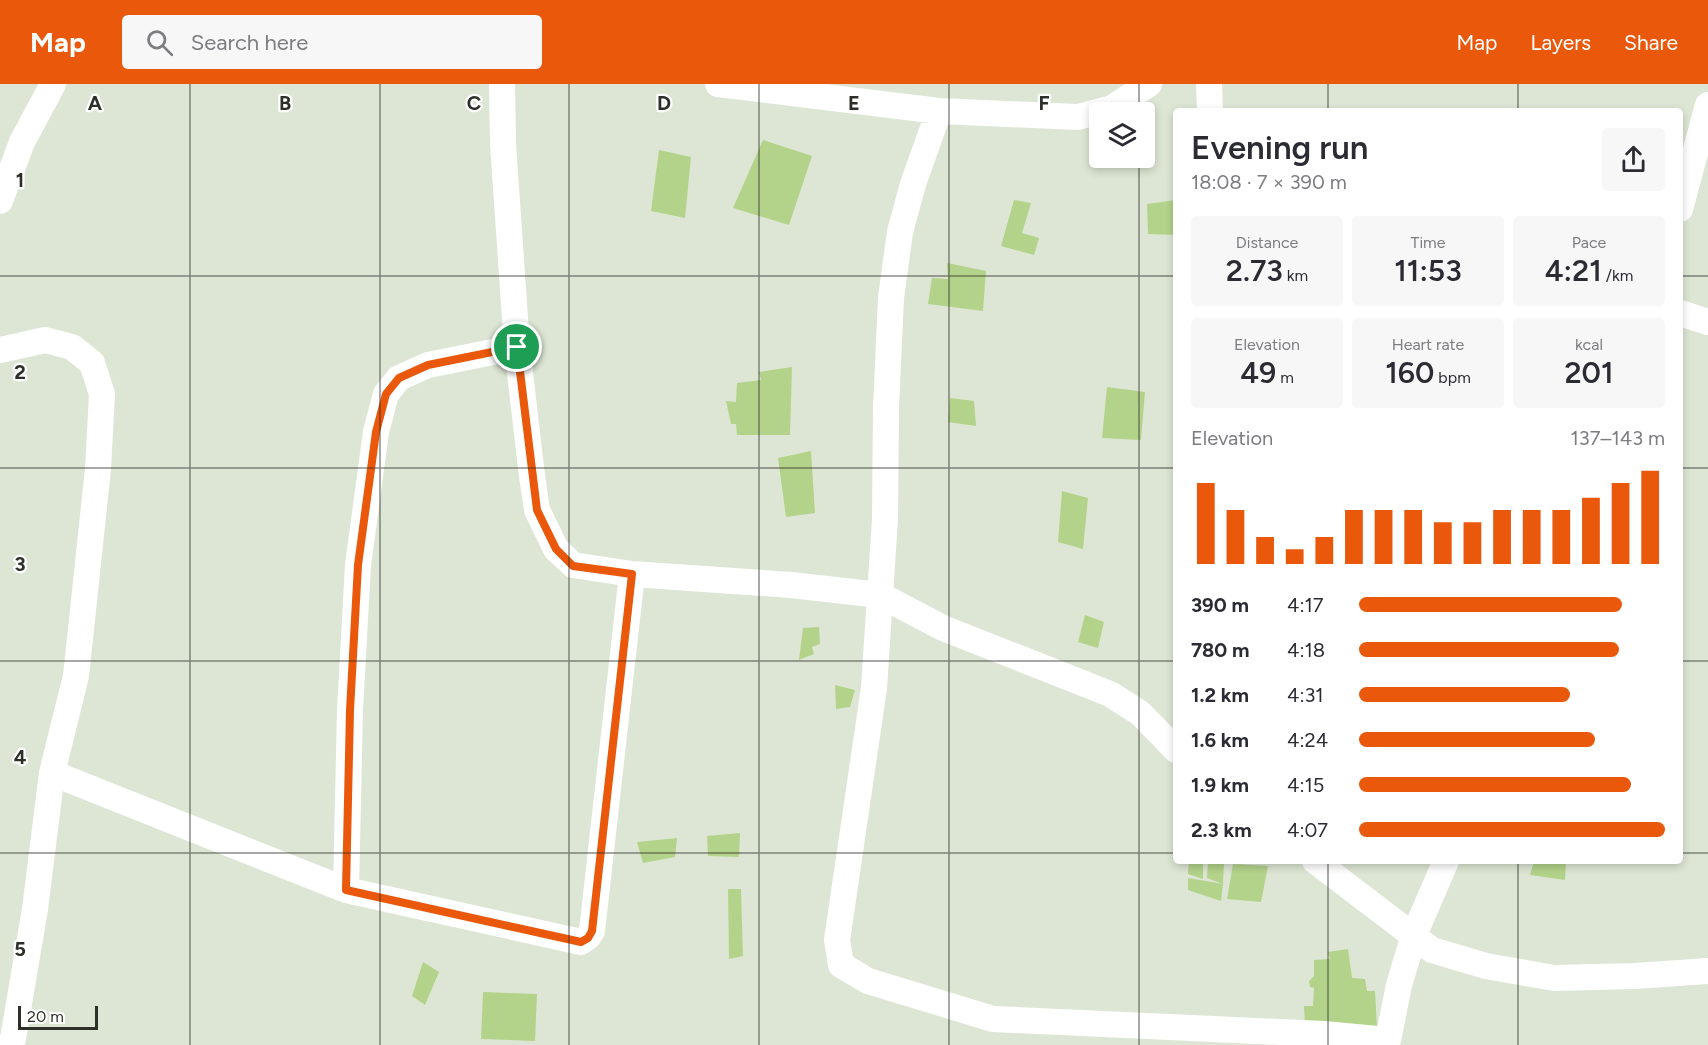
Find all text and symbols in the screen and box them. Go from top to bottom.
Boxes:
search box [122,15,542,69]
text: Map [30,25,86,59]
icon: search [143,26,176,59]
text: Search here [191,29,308,56]
text: Map [1457,30,1497,55]
text: Layers [1530,30,1591,55]
text: Share [1624,30,1678,55]
text: A [88,91,103,115]
text: B [279,91,291,115]
text: C [467,91,481,115]
text: D [657,91,671,115]
text: E [848,91,860,115]
text: F [1038,91,1050,115]
map controls [1089,102,1155,168]
button: layers [1089,102,1155,168]
text: Evening run [1191,128,1368,167]
button: share [1602,128,1665,191]
text: 1 [16,168,24,192]
text: 18:08 · 7 × 390 m [1191,170,1347,194]
text: Distance [1236,233,1298,252]
text: Time [1411,233,1445,252]
text: Pace [1572,233,1606,252]
text: 2.73 [1226,252,1283,289]
text: 11:53 [1394,252,1462,289]
text: 4:21 [1545,252,1602,289]
text: km [1283,266,1308,285]
text: /km [1602,266,1633,285]
pin [491,321,542,372]
icon: arrive [500,330,533,363]
text: Elevation [1234,335,1300,354]
text: Heart rate [1392,335,1464,354]
text: kcal [1575,335,1603,354]
text: 49 [1240,354,1276,391]
text: 160 [1385,354,1434,391]
text: 201 [1564,354,1614,391]
text: 2 [14,360,26,384]
text: m [1276,368,1294,387]
text: bpm [1434,368,1471,387]
text: Elevation [1191,426,1273,450]
text: 137–143 m [1571,426,1665,450]
text: 3 [14,552,26,576]
text: 390 m [1191,593,1249,617]
text: 4:17 [1287,593,1323,617]
text: 780 m [1191,638,1250,662]
text: 4:18 [1287,638,1325,662]
text: 1.2 km [1191,683,1249,707]
text: 4:31 [1287,683,1324,707]
text: 1.6 km [1191,728,1249,752]
text: 4:24 [1287,728,1328,752]
text: 4 [14,745,27,769]
text: 1.9 km [1191,773,1249,797]
text: 4:15 [1287,773,1324,797]
text: 2.3 km [1191,818,1252,842]
text: 4:07 [1287,818,1328,842]
text: 5 [14,937,26,961]
scale bar [18,1003,98,1030]
text: 20 m [27,1007,64,1026]

